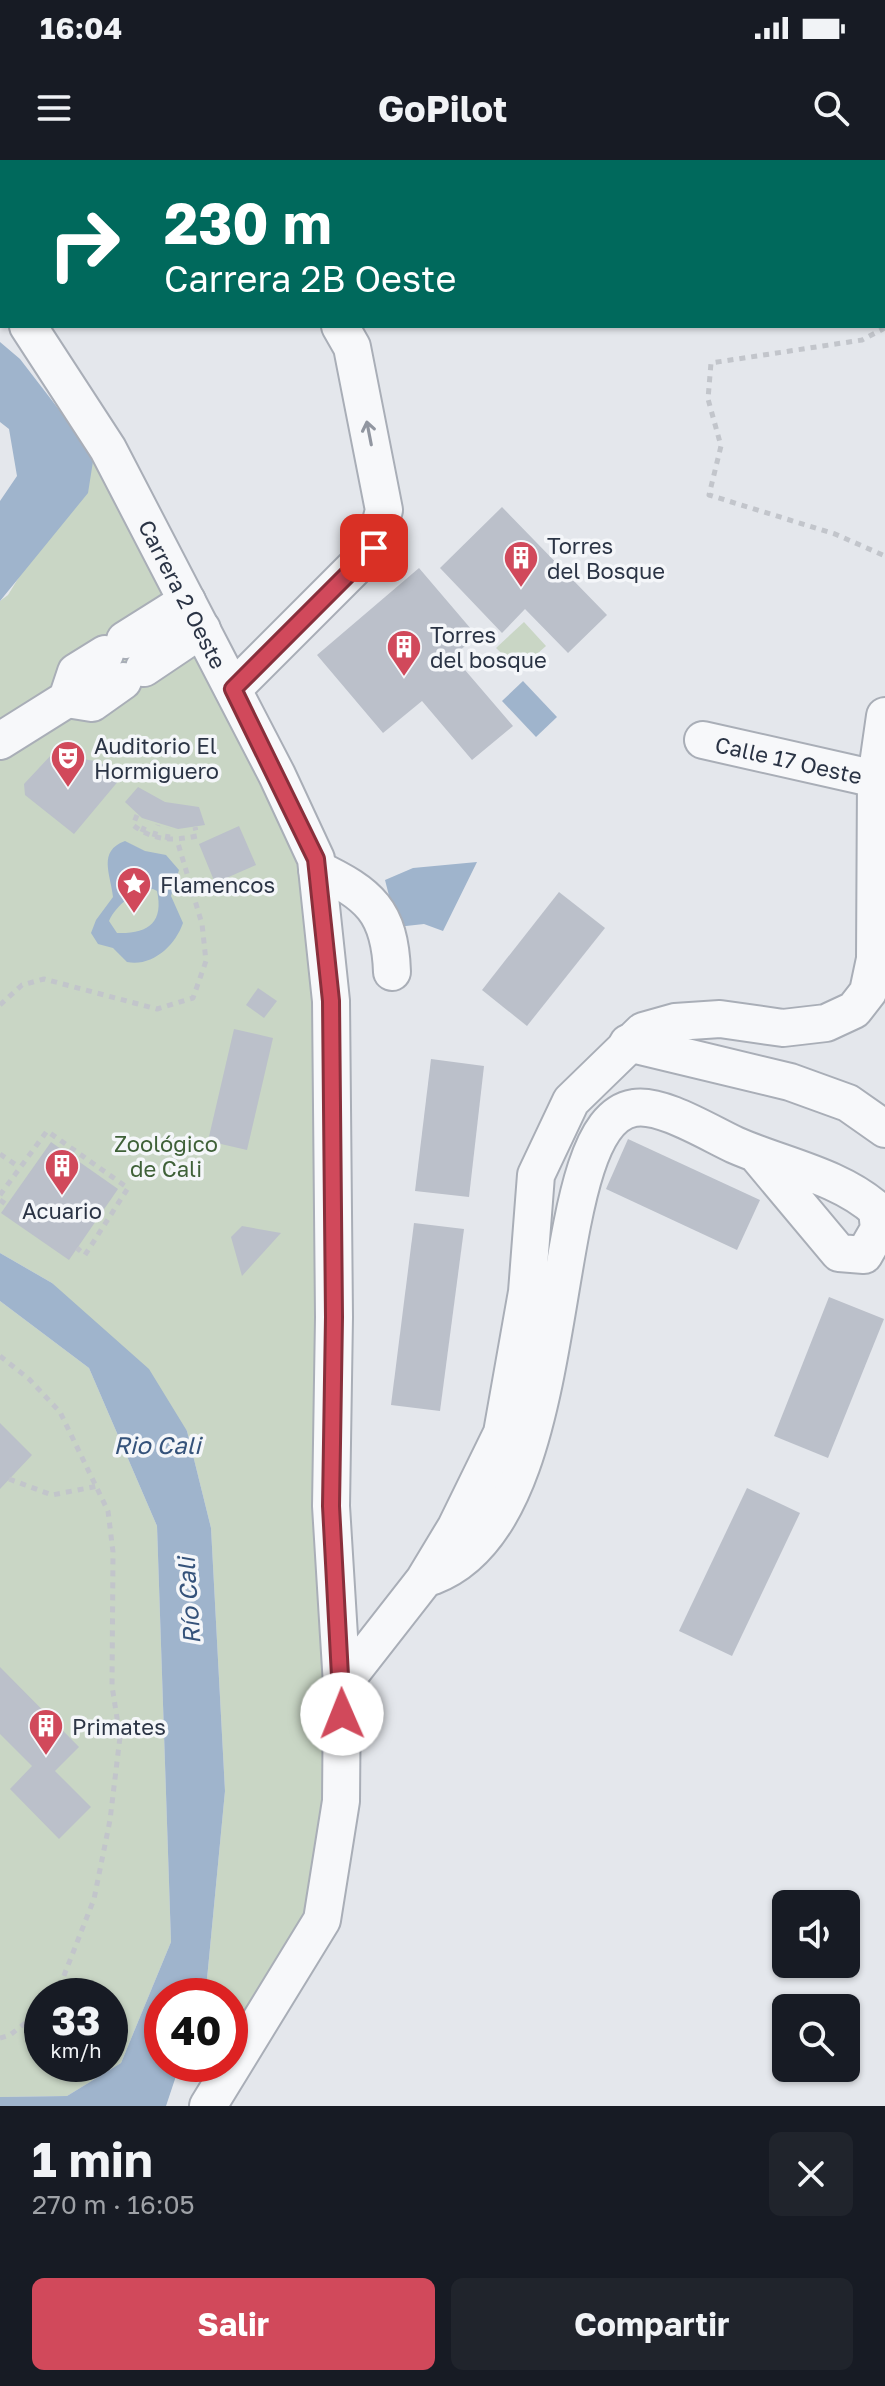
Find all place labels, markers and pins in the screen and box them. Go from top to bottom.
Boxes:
pin [340,514,408,582]
place label: Torres del Bosque [547,532,665,584]
building icon: Torres del Bosque [502,539,540,589]
place label: Torres del bosque [430,621,547,673]
building icon: Torres del bosque [385,628,423,678]
place label: Auditorio El Hormiguero [94,732,219,784]
theatre icon: Auditorio El Hormiguero [49,739,87,789]
place icon: Flamencos [115,865,153,915]
place label: Flamencos [160,871,275,898]
building icon: Acuario [43,1147,81,1197]
place label: Acuario [22,1197,102,1224]
building icon: Primates [27,1707,65,1757]
place label: Primates [72,1713,166,1740]

